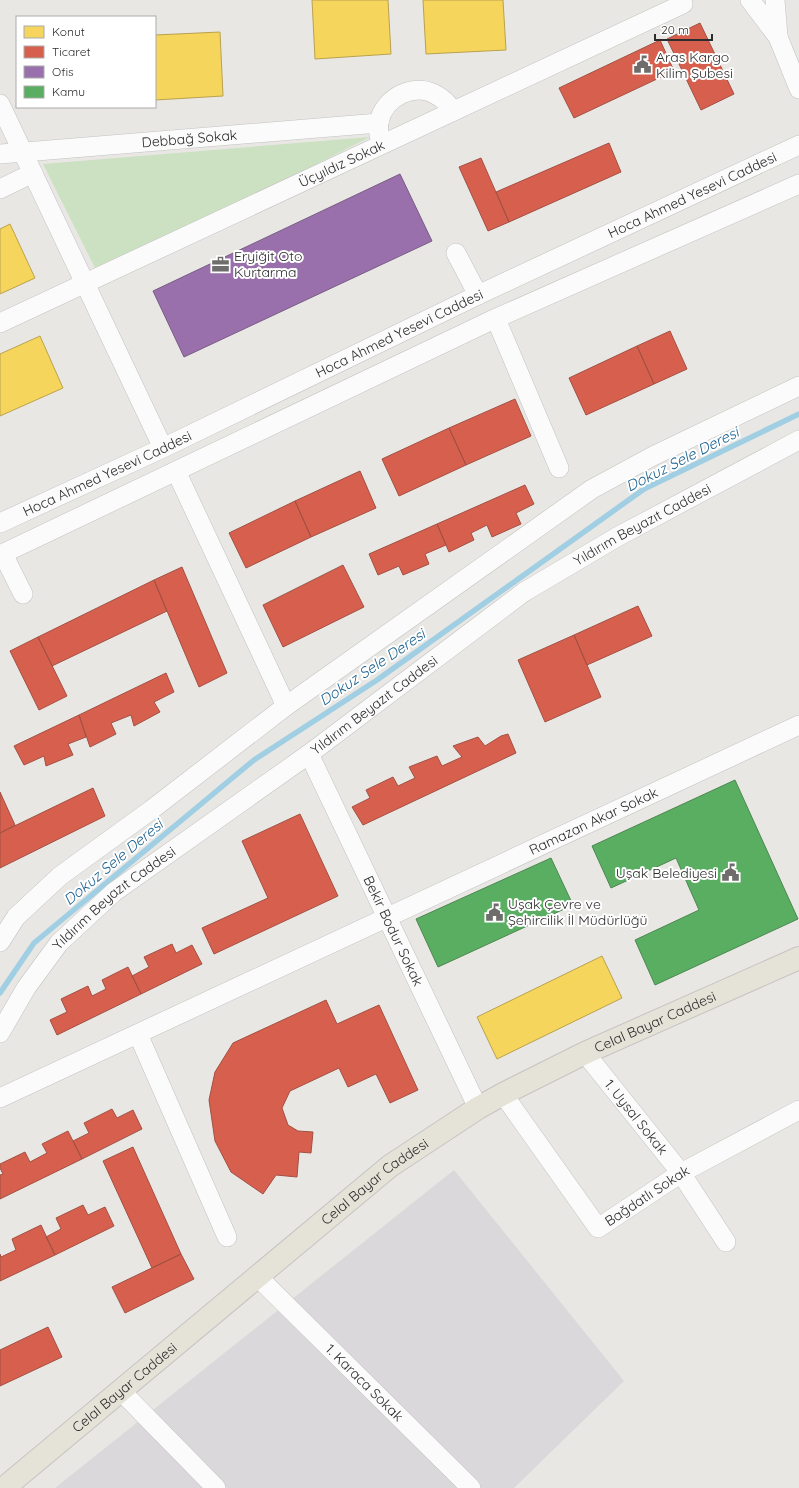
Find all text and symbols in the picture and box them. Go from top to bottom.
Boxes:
legend [16,16,156,108]
scale bar [655,16,712,42]
text: 20 m [661,22,689,37]
text: Konut [52,24,85,39]
text: Ticaret [52,44,91,59]
place label: Aras Kargo Kilim Şubesi [656,48,733,82]
public building icon: Aras Kargo Kilim Şubesi [633,55,653,75]
text: Ofis [52,64,74,79]
text: Kamu [52,84,85,99]
street label: Debbağ Sokak [141,126,238,151]
street label: Üçyıldız Sokak [296,136,388,191]
street label: Hoca Ahmed Yesevi Caddesi [605,148,779,242]
place label: Eryiğit Oto Kurtarma [234,247,302,281]
office icon: Eryiğit Oto Kurtarma [211,254,231,274]
street label: Hoca Ahmed Yesevi Caddesi [312,285,486,382]
water label: Dokuz Sele Deresi [622,422,743,496]
street label: Hoca Ahmed Yesevi Caddesi [20,427,194,520]
street label: Yıldırım Beyazıt Caddesi [570,480,714,570]
water label: Dokuz Sele Deresi [315,623,430,710]
street label: Yıldırım Beyazıt Caddesi [307,651,441,759]
street label: Ramazan Akar Sokak [526,783,661,859]
water label: Dokuz Sele Deresi [59,814,168,909]
street label: Yıldırım Beyazıt Caddesi [48,842,179,953]
public building icon: Uşak Belediyesi [720,863,740,883]
place label: Uşak Belediyesi [616,864,717,882]
street label: Bekir Bodur Sokak [359,873,427,989]
place label: Uşak Çevre ve Şehircilik İl Müdürlüğü [508,895,648,929]
public building icon: Uşak Çevre ve Şehircilik İl Müdürlüğü [485,902,505,922]
street label: Celal Bayar Caddesi [591,987,719,1057]
street label: 1. Uysal Sokak [601,1076,672,1158]
street label: Celal Bayar Caddesi [317,1134,432,1229]
street label: Bağdatlı Sokak [601,1161,692,1230]
street label: Celal Bayar Caddesi [68,1338,181,1436]
street label: 1. Karaca Sokak [322,1340,407,1425]

